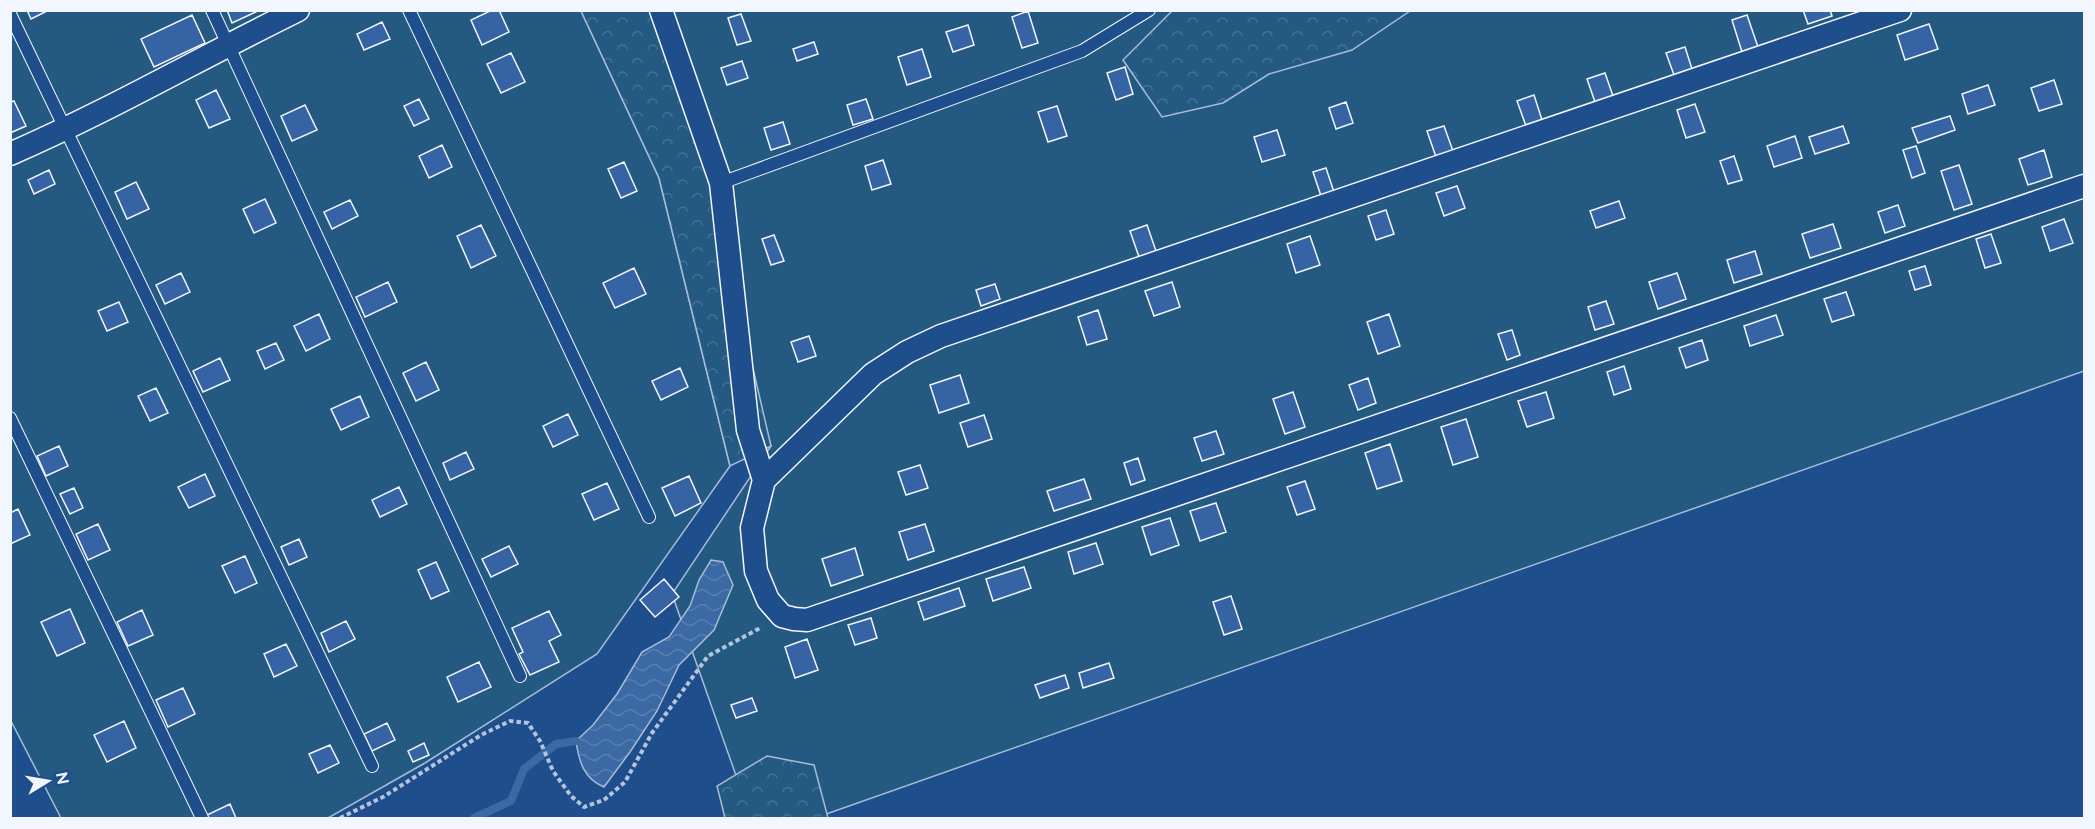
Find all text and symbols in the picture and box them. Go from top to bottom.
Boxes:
north arrow [18,751,78,811]
text: N [52,770,73,786]

